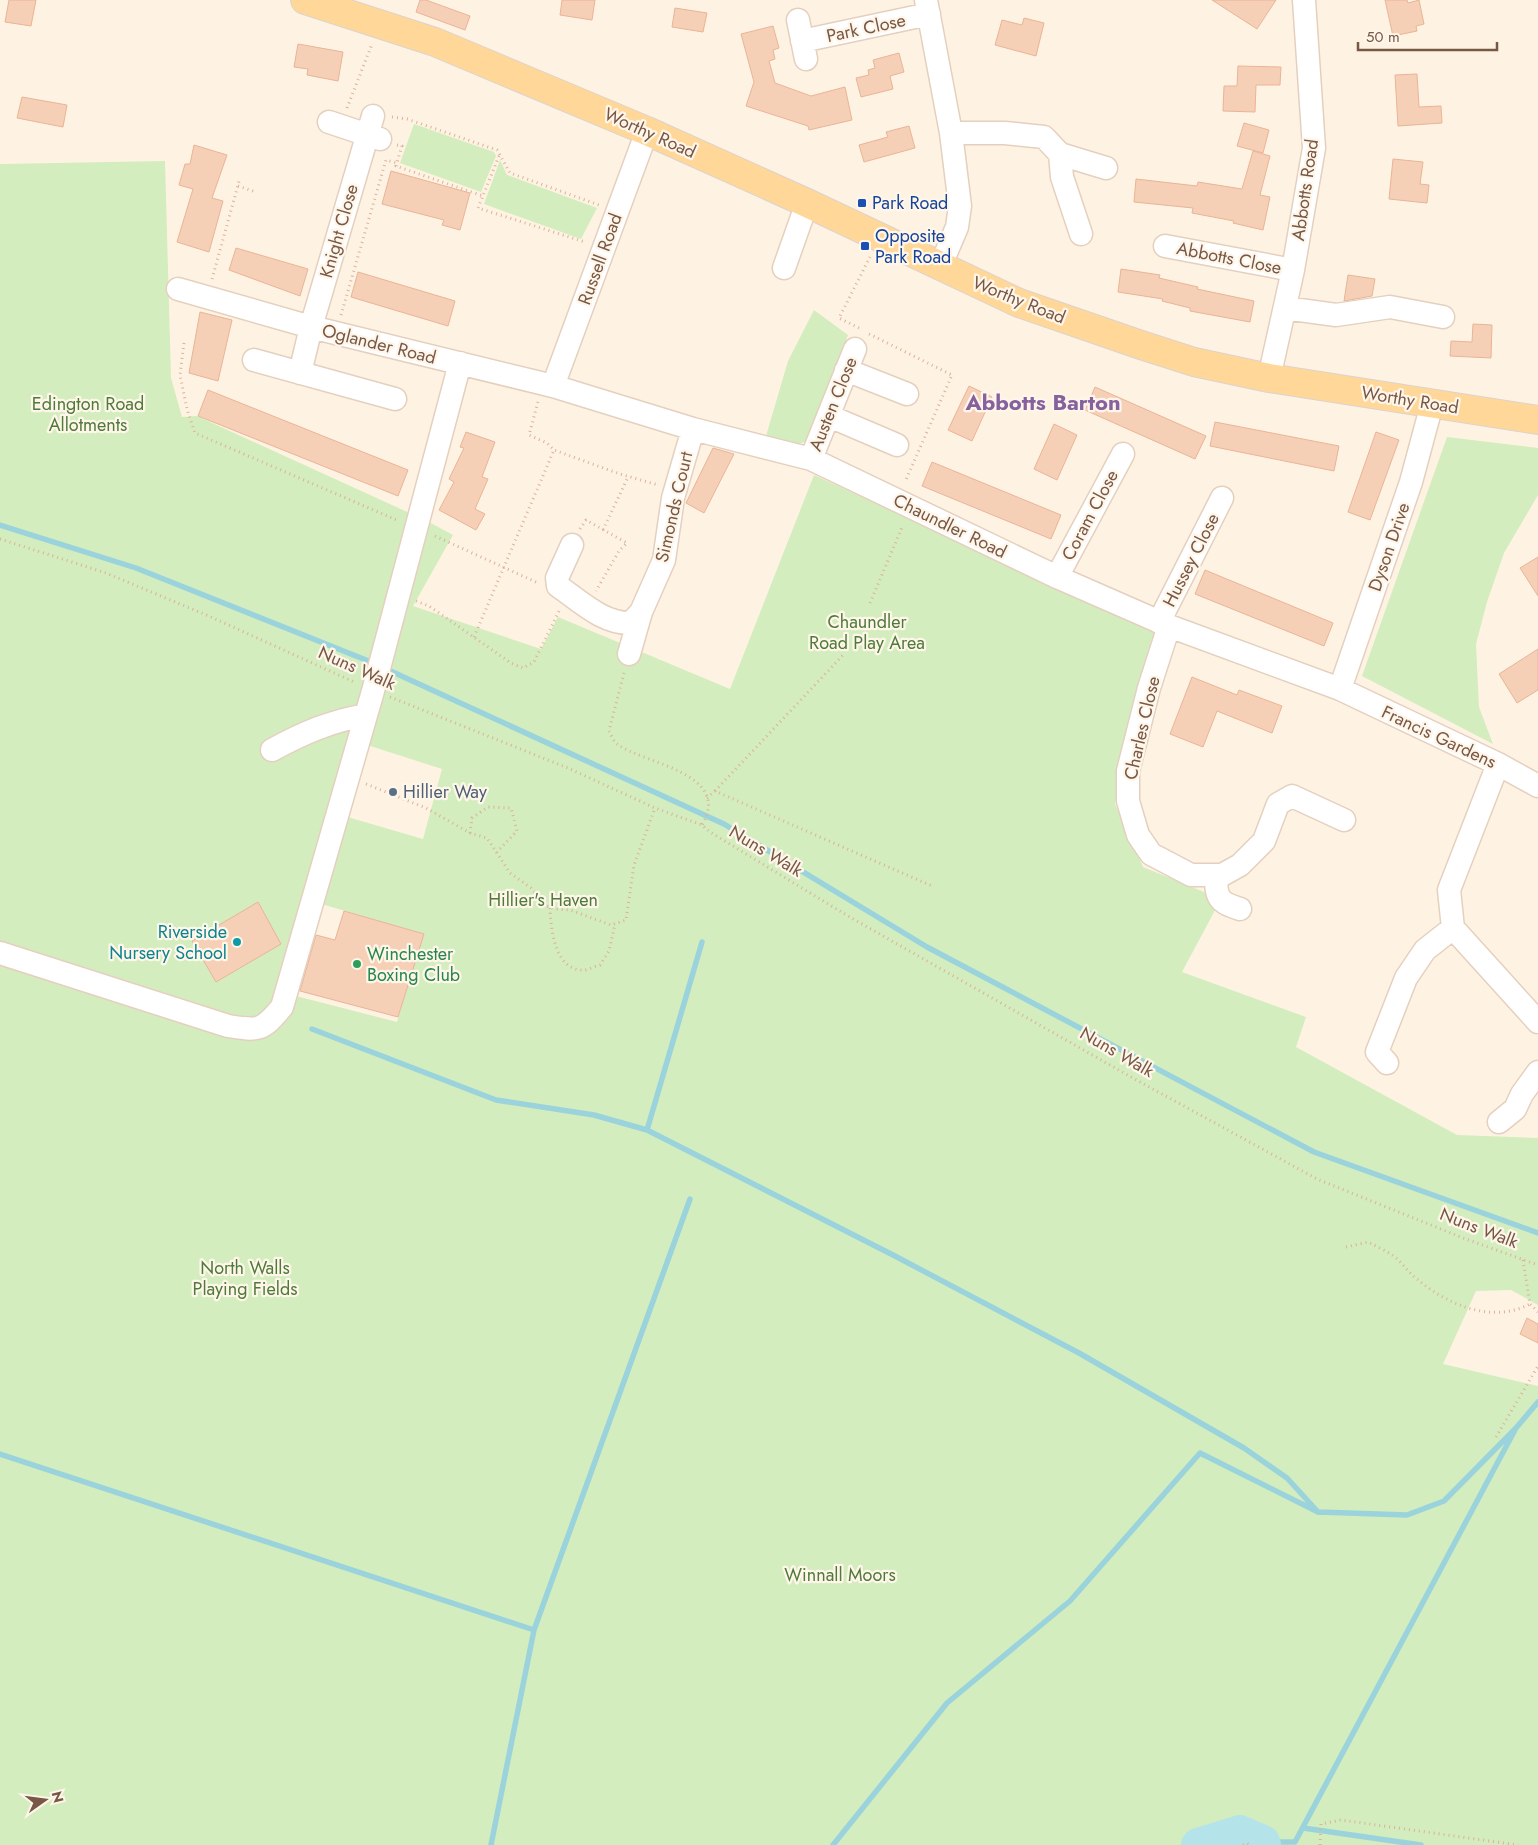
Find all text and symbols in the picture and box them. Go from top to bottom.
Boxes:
street label: Park Close [824,7,908,49]
scale bar [1358,20,1497,52]
text: 50 m [1366,26,1400,48]
street label: Worthy Road [600,101,700,165]
street label: Abbotts Road [1285,138,1325,242]
street label: Knight Close [313,181,365,281]
place label: Park Road [872,190,948,216]
marker: Park Road [856,197,868,209]
street label: Russell Road [571,210,629,308]
place label: Opposite Park Road [875,223,951,270]
street label: Abbotts Close [1174,235,1284,281]
marker: Opposite Park Road [859,240,871,252]
street label: Worthy Road [969,270,1069,330]
street label: Oglander Road [319,317,439,371]
street label: Austen Close [802,353,864,455]
street label: Worthy Road [1359,379,1461,421]
district label: Abbotts Barton [964,386,1121,418]
park label: Edington Road Allotments [32,391,144,438]
street label: Simonds Court [649,448,700,565]
street label: Coram Close [1055,465,1125,565]
street label: Chaundler Road [889,487,1011,565]
street label: Dyson Drive [1362,499,1416,595]
street label: Hussey Close [1156,509,1226,611]
park label: Chaundler Road Play Area [809,609,925,656]
street label: Nuns Walk [314,639,400,697]
street label: Charles Close [1117,674,1167,782]
street label: Francis Gardens [1377,699,1501,775]
place label: Hillier Way [403,779,487,805]
marker: Hillier Way [387,786,399,798]
street label: Nuns Walk [724,819,808,883]
park label: Hillier's Haven [488,887,598,913]
place label: Riverside Nursery School [109,919,227,966]
marker: Riverside Nursery School [231,936,243,948]
place label: Winchester Boxing Club [367,941,460,988]
marker: Winchester Boxing Club [351,958,363,970]
street label: Nuns Walk [1075,1020,1159,1084]
street label: Nuns Walk [1436,1201,1522,1255]
park label: North Walls Playing Fields [193,1255,297,1302]
park label: Winnall Moors [784,1562,896,1588]
north arrow [20,1775,70,1825]
text: N [47,1789,69,1805]

